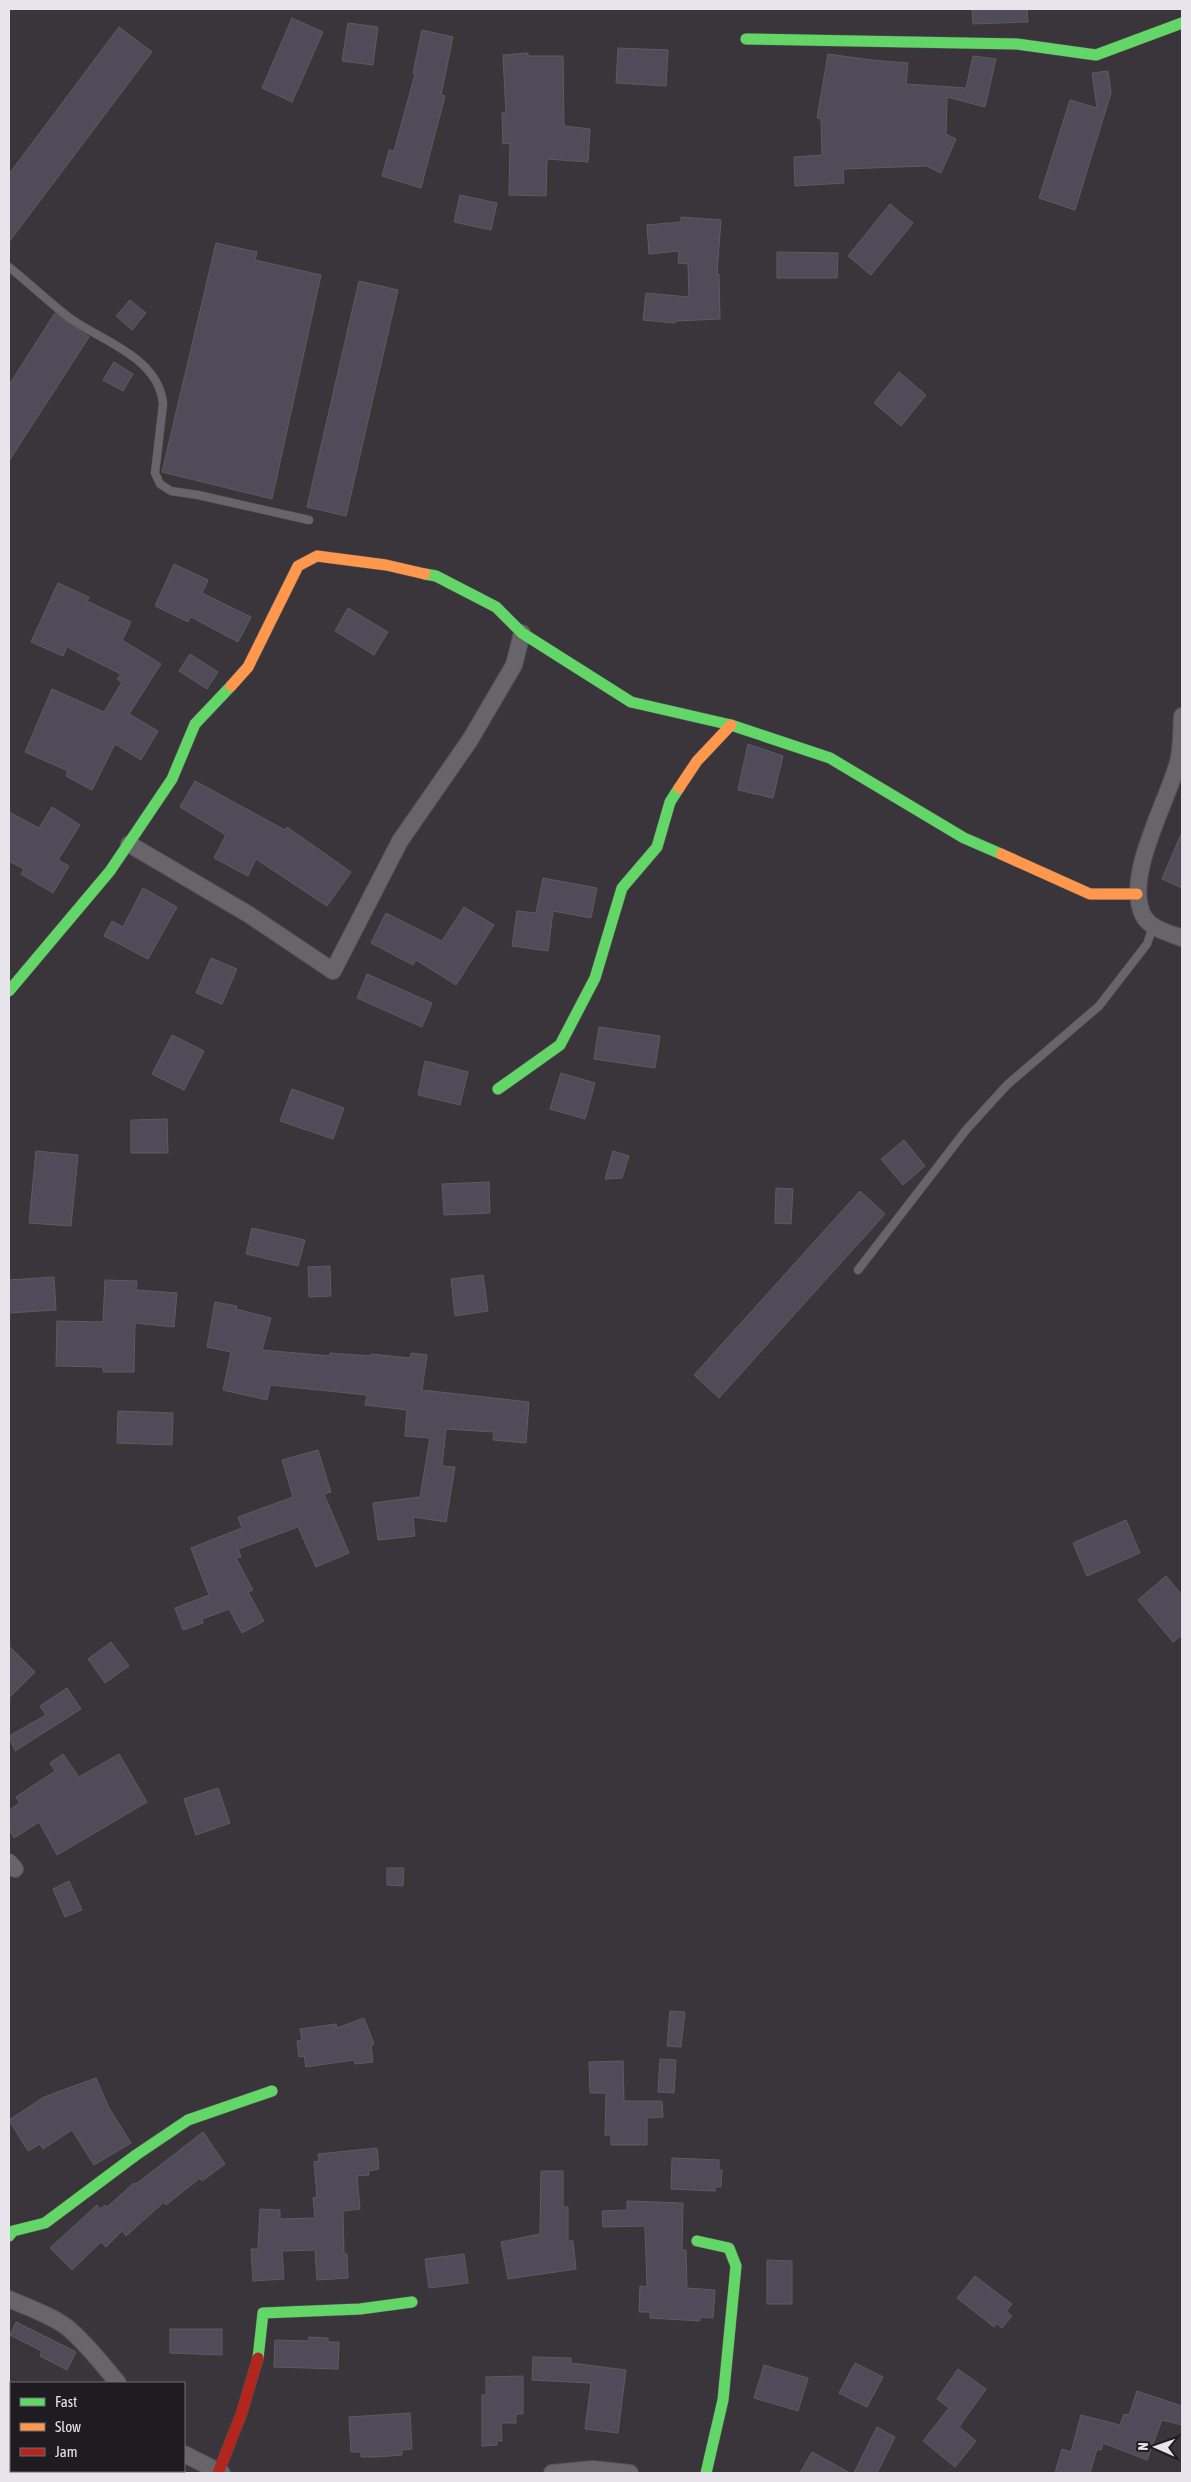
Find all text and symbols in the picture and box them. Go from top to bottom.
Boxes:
legend [10,2382,185,2472]
text: Fast [55,2393,77,2410]
text: Slow [55,2418,81,2435]
north arrow [1131,2422,1181,2472]
text: N [1135,2442,1151,2451]
text: Jam [55,2443,78,2460]

